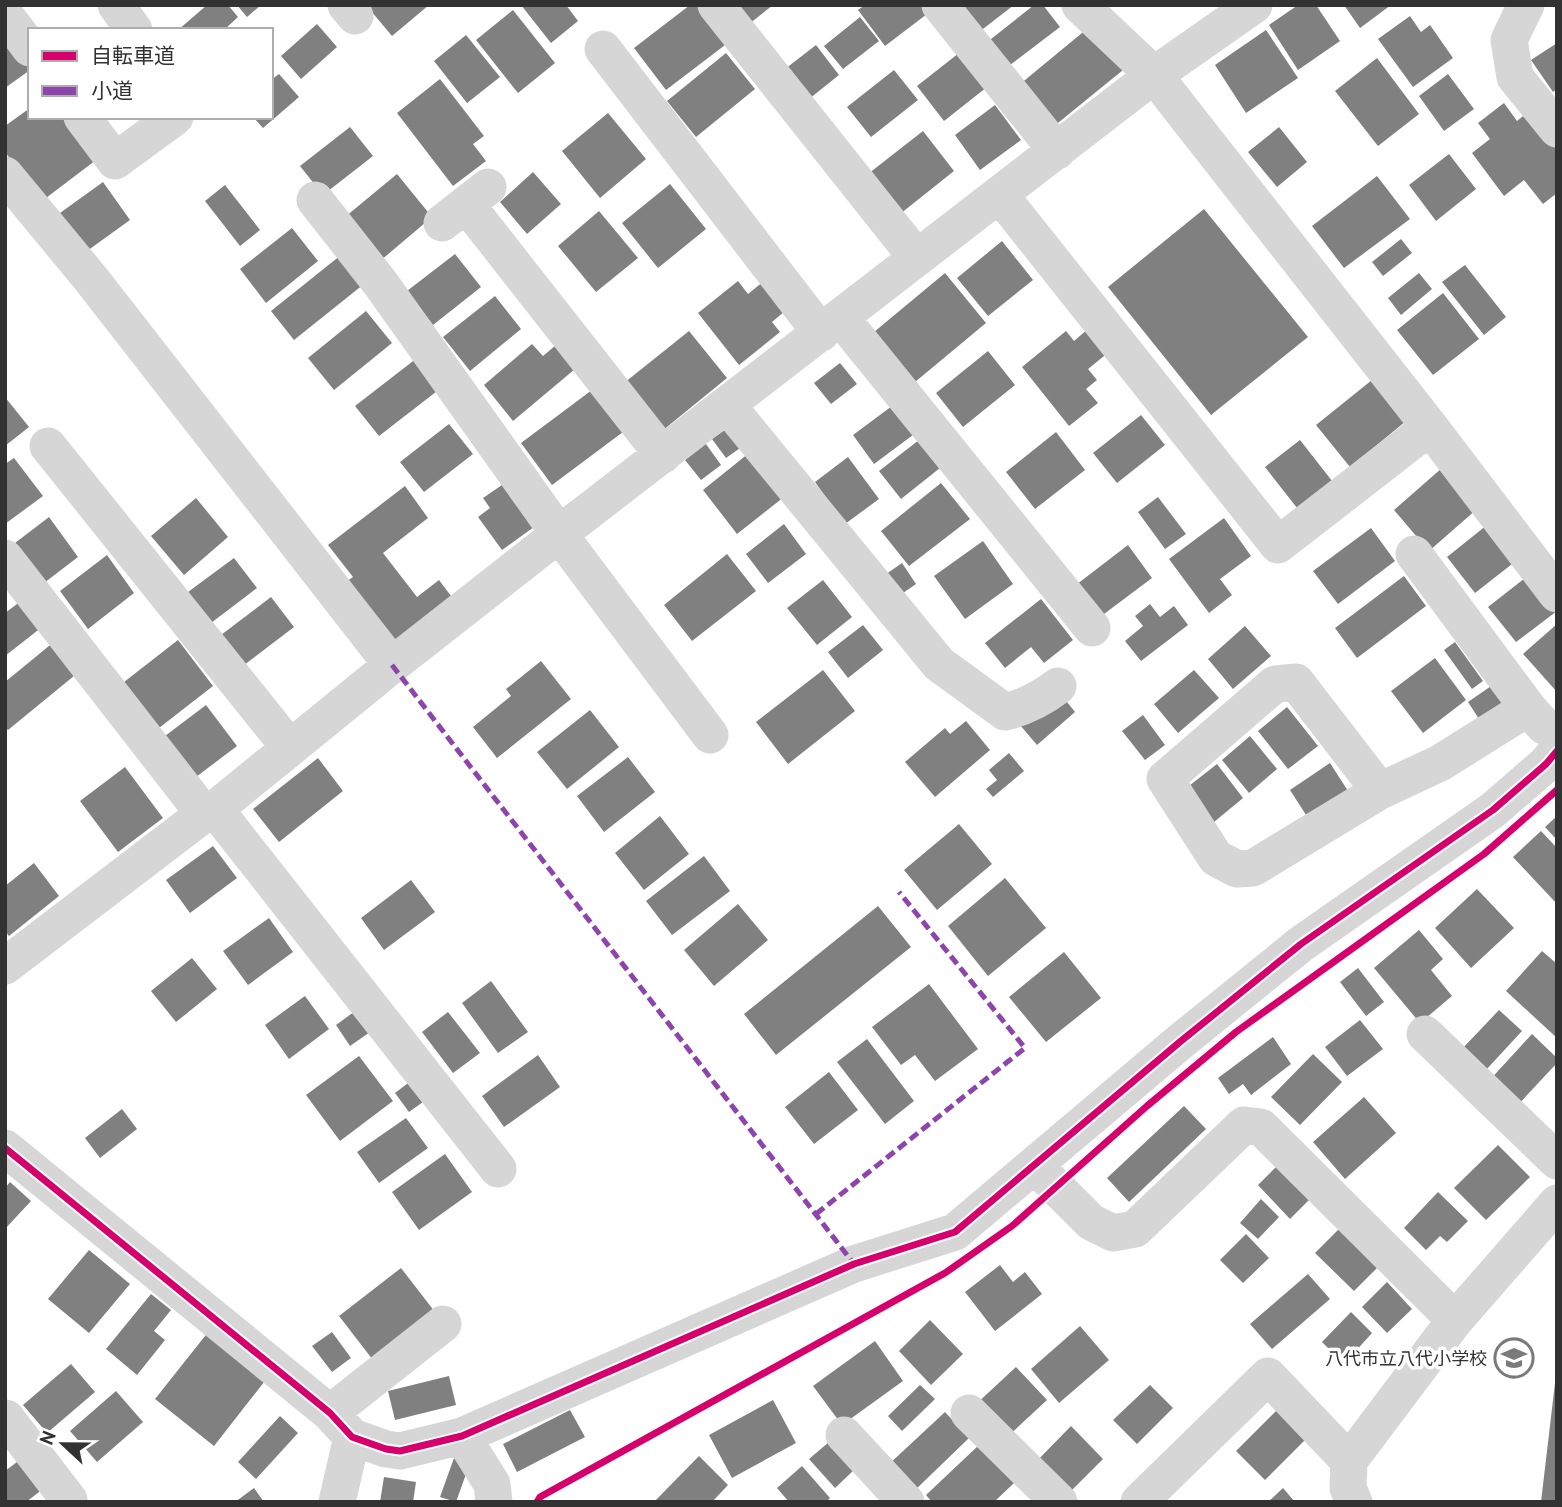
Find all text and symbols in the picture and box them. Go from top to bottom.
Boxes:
legend [28,28,273,119]
text: 自転車道 [91,42,175,69]
text: 小道 [91,77,133,104]
school or university icon: 八代市立八代小学校 [1493,1337,1535,1379]
place label: 八代市立八代小学校 [1325,1347,1487,1370]
north arrow [28,1409,98,1479]
text: N [34,1427,61,1448]

